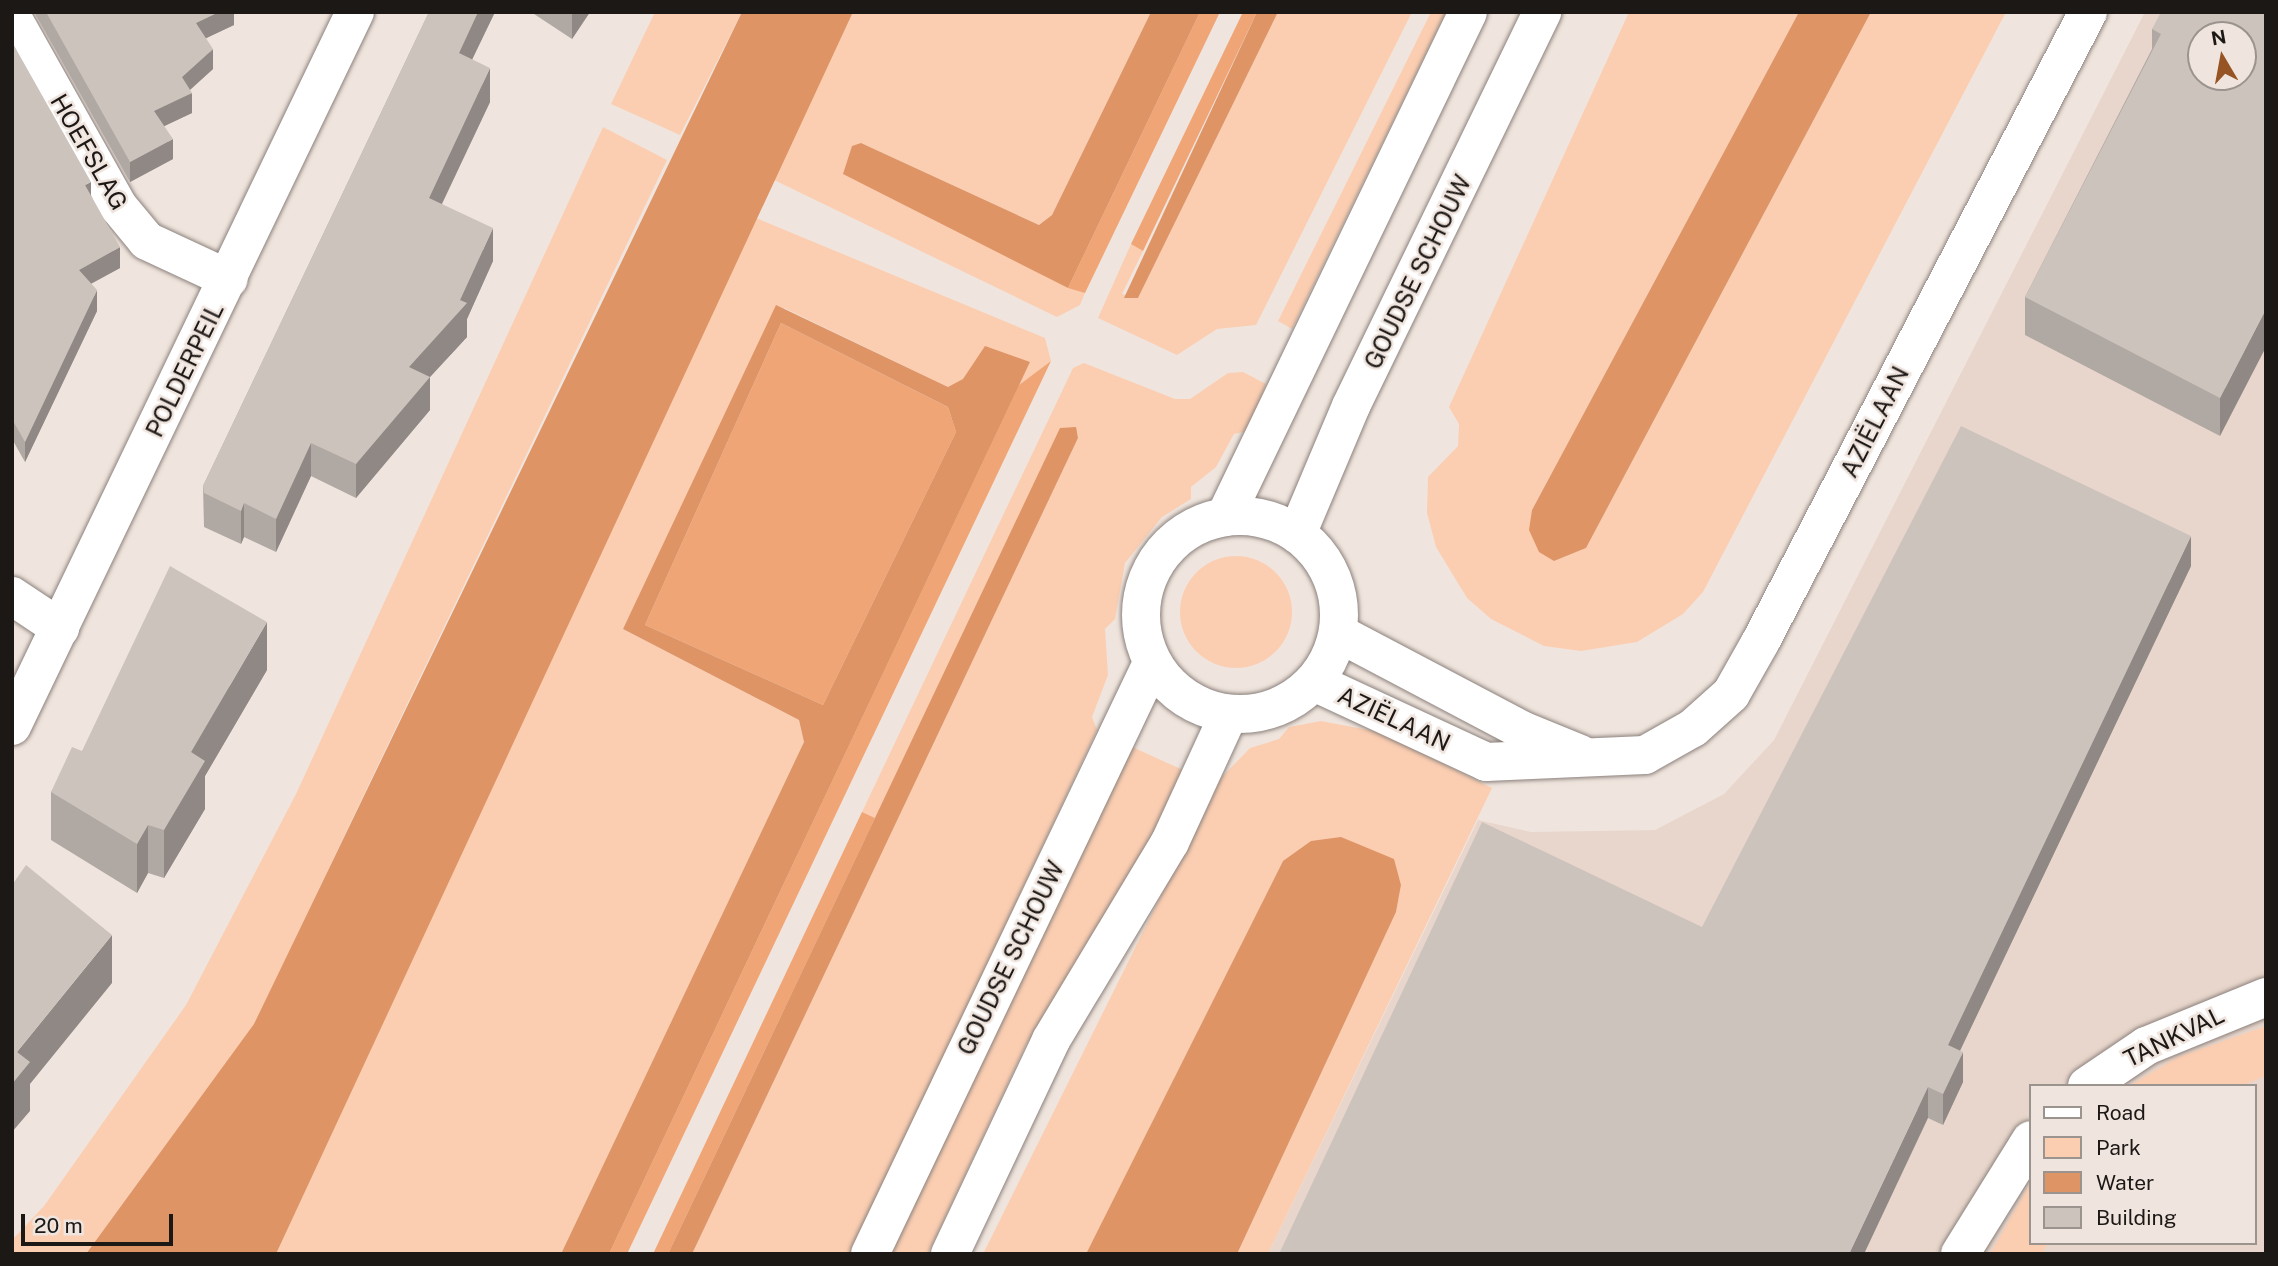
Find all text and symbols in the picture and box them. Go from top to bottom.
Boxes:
north arrow [2187,21,2257,91]
text: N [2209,25,2228,49]
street label: HOEFSLAG [44,89,134,215]
street label: GOUDSE SCHOUW [1358,170,1478,374]
street label: POLDERPEIL [140,298,230,442]
street label: AZIËLAAN [1835,362,1915,482]
street label: AZIËLAAN [1333,680,1455,758]
street label: GOUDSE SCHOUW [951,856,1071,1060]
street label: TANKVAL [2119,1000,2229,1074]
legend [2030,1084,2257,1245]
text: Road [2096,1100,2146,1125]
text: Park [2096,1135,2141,1160]
text: Water [2096,1170,2154,1195]
scale bar [24,1200,177,1244]
text: Building [2096,1205,2177,1230]
text: 20 m [34,1213,83,1238]

